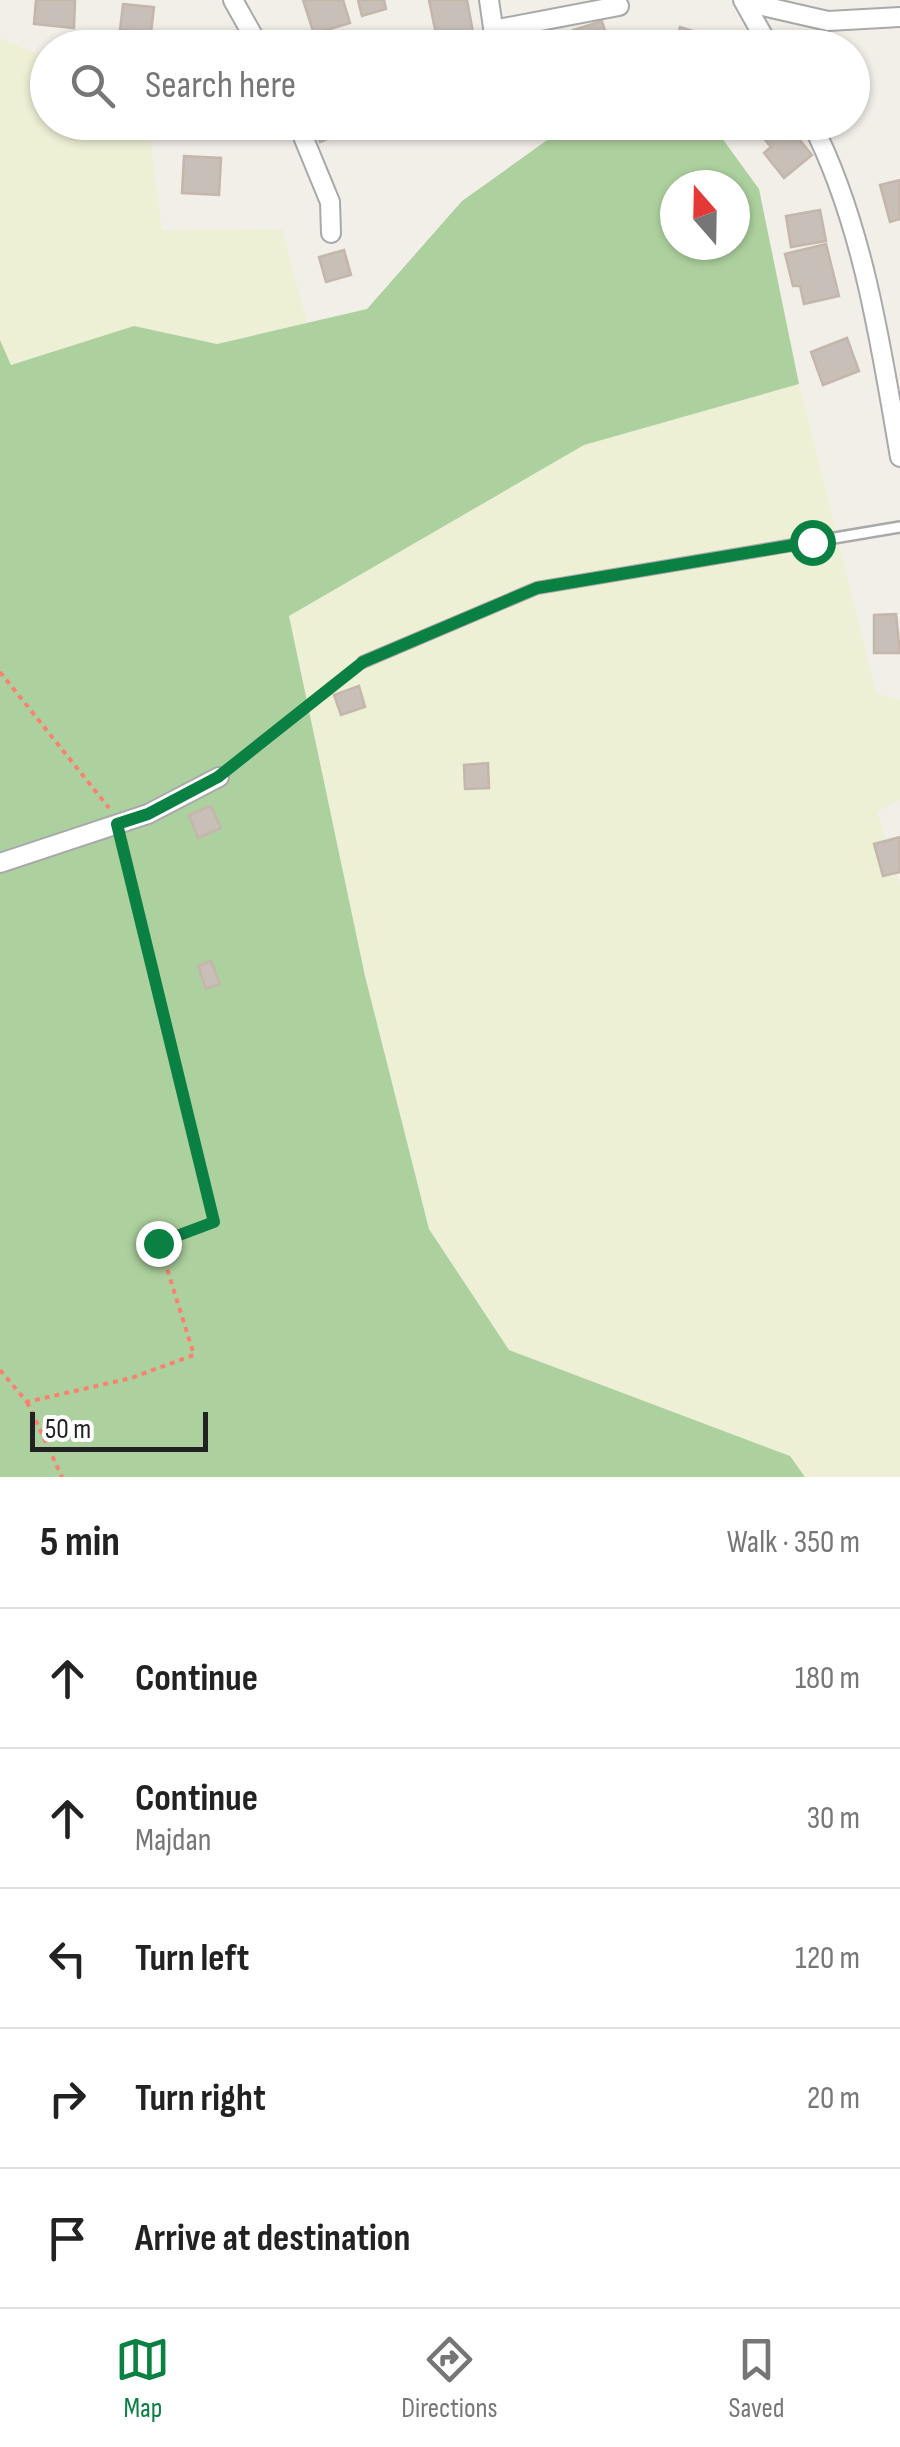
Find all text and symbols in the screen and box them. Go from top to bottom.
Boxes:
search box [30,30,870,140]
icon: search [65,58,120,113]
text: Search here [145,63,296,108]
north arrow [660,170,750,260]
route start [790,520,836,566]
route end [136,1221,182,1267]
scale bar [30,1407,208,1452]
text: 50 m [45,1413,91,1446]
text: 5 min [40,1517,120,1568]
text: Walk · 350 m [727,1523,860,1562]
icon: ahead [40,1651,95,1706]
text: Continue [135,1656,258,1701]
text: 180 m [795,1659,860,1698]
text: Continue [135,1776,258,1821]
icon: ahead [40,1791,95,1846]
text: 30 m [807,1799,860,1838]
text: Majdan [135,1821,211,1860]
icon: left [40,1931,95,1986]
text: Turn left [135,1936,249,1981]
text: 120 m [795,1939,860,1978]
icon: right [40,2071,95,2126]
text: Turn right [135,2076,266,2121]
text: 20 m [807,2079,860,2118]
icon: arrive [40,2211,95,2266]
text: Arrive at destination [135,2216,410,2261]
tab: Map [115,2332,170,2425]
tab: Directions [401,2332,498,2425]
tab: Saved [728,2332,785,2425]

